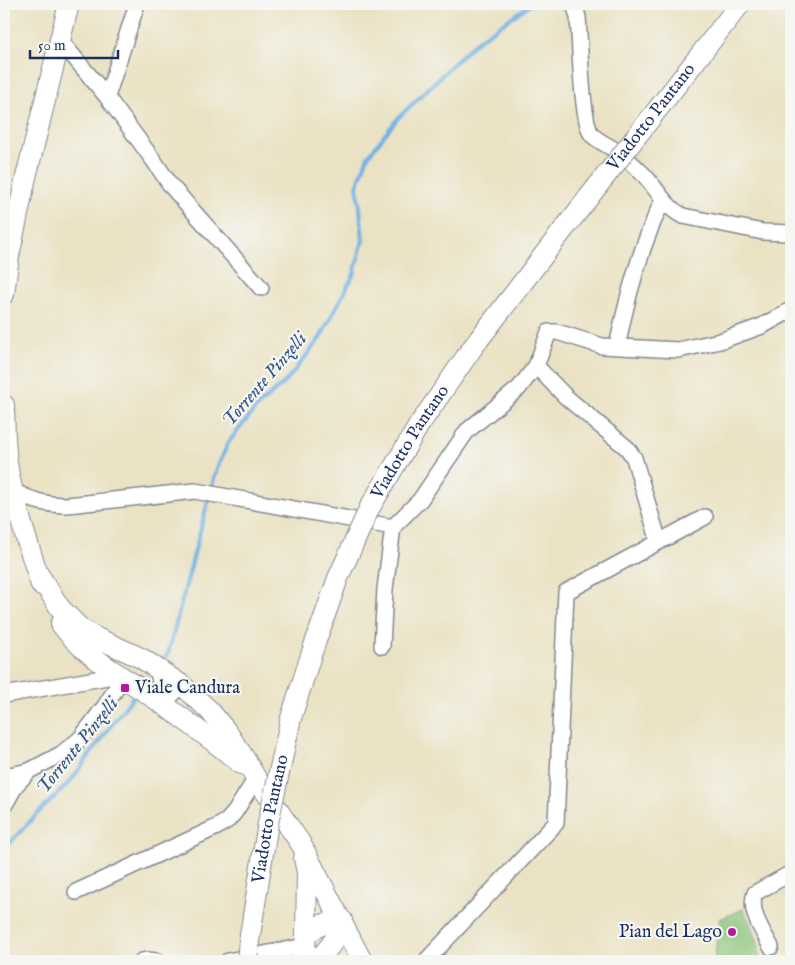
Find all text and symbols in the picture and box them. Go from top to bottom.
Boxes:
scale bar [30,28,118,60]
text: 50 m [38,36,66,55]
street label: Viadotto Pantano [602,58,701,177]
water label: Torrente Pinzelli [217,327,314,432]
street label: Viadotto Pantano [365,380,455,504]
place label: Viale Candura [134,677,240,700]
marker: Viale Candura [119,682,131,694]
water label: Torrente Pinzelli [32,692,125,799]
street label: Viadotto Pantano [247,752,294,886]
place label: Pian del Lago [619,921,722,944]
marker: Pian del Lago [726,926,738,938]

